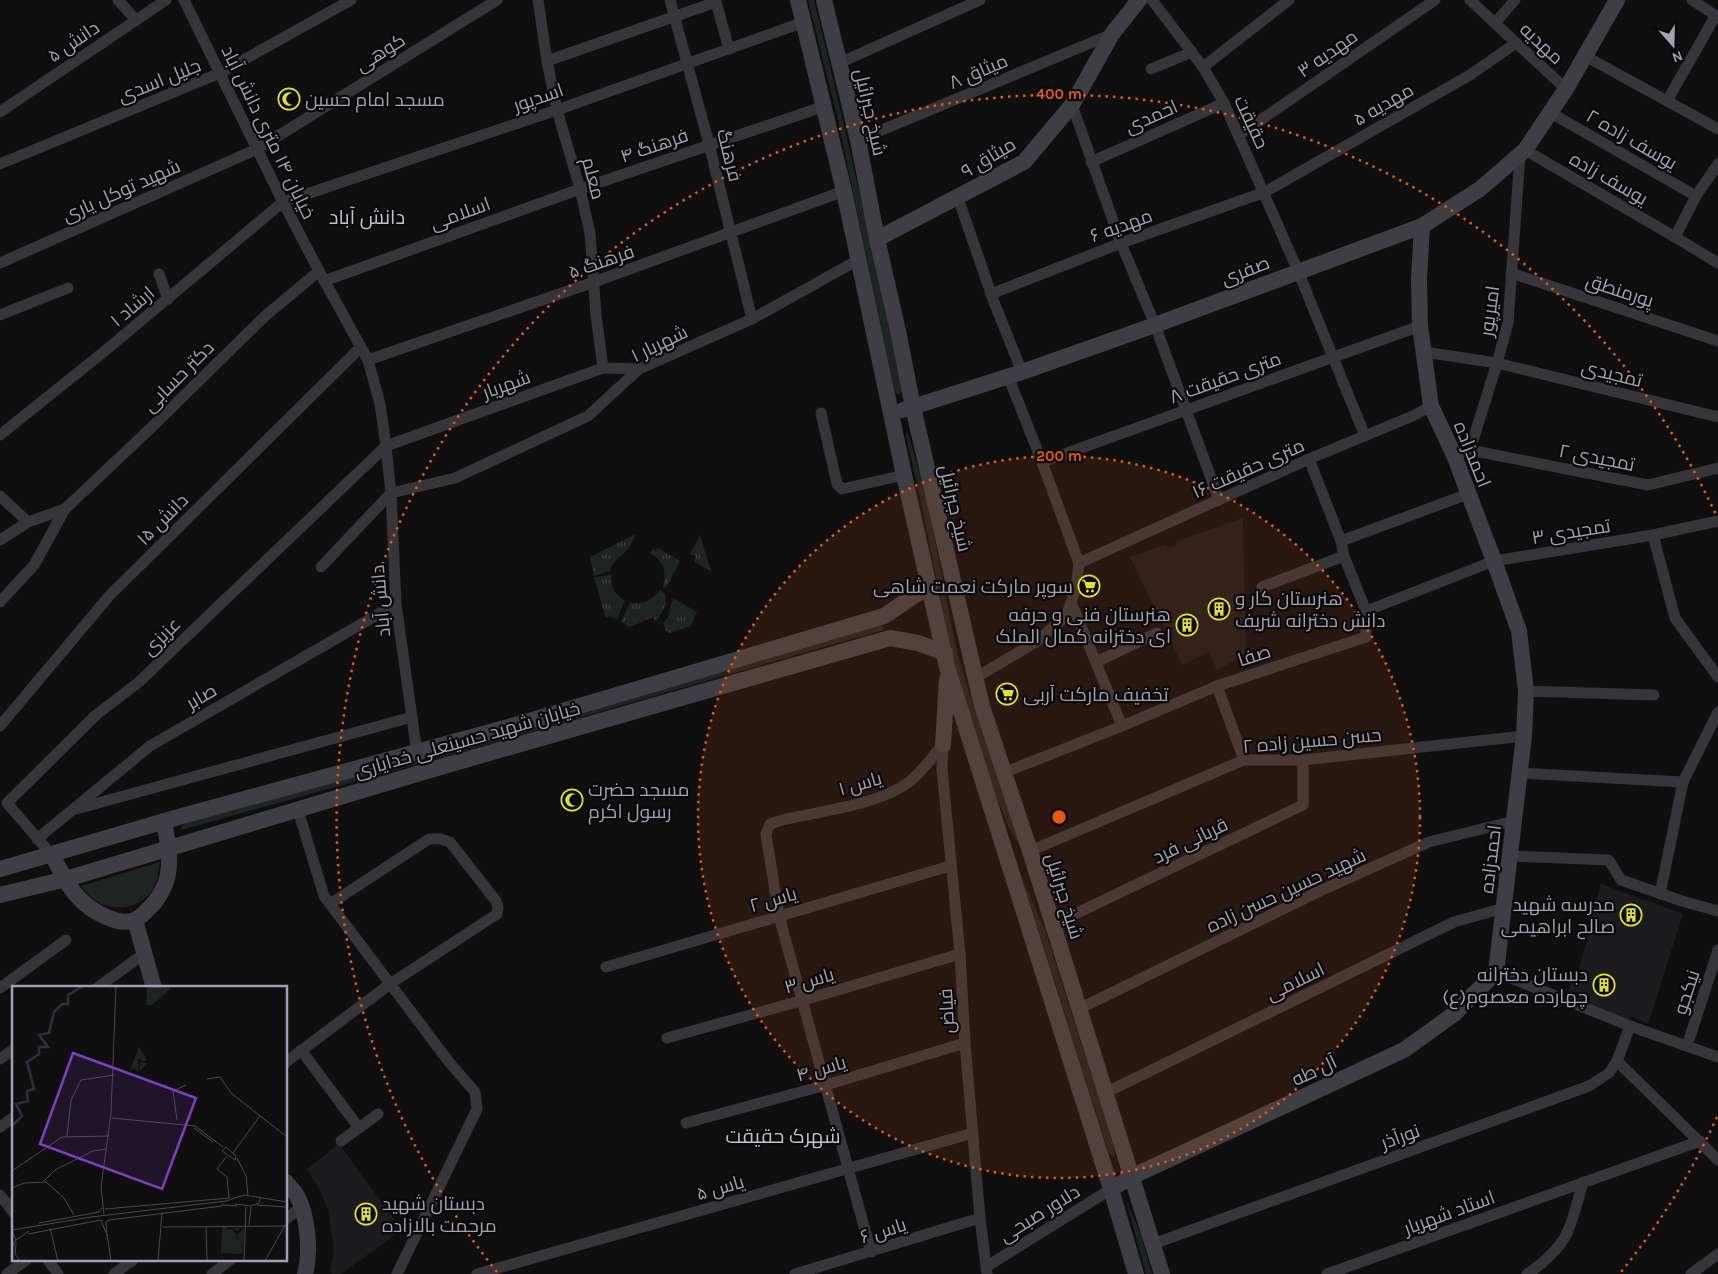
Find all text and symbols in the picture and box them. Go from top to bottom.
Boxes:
street label: دانش ۵ [43,17,104,67]
street label: مهدیه [1515,18,1567,69]
north arrow [1648,20,1698,70]
street label: مهدیه ۳ [1293,25,1362,82]
street label: کوهی [351,29,410,77]
street label: خیابان ۱۴ متری دانش آباد [217,42,320,223]
text: N [1670,47,1685,66]
street label: میثاق ۸ [946,50,1012,95]
street label: جلیل اسدی [115,54,204,108]
street label: شیخ جبرائیل [847,67,891,158]
street label: اسدپور [509,79,567,118]
street label: مهدیه ۵ [1349,79,1418,131]
text: 400 m [1036,85,1082,103]
mosque icon: مسجد امام حسین [277,87,301,111]
place label: مسجد امام حسین [305,89,445,113]
street label: حقیقت [1229,92,1273,152]
street label: احمدی [1122,96,1181,138]
street label: یوسف زاده ۲ [1582,105,1681,175]
street label: فرهنگ ۴ [617,124,691,168]
street label: فرهنگ [712,127,746,184]
street label: میثاق ۹ [957,133,1020,184]
street label: یوسف زاده [1565,148,1652,210]
street label: شهید توکل یاری [59,155,184,227]
street label: معلم [575,155,609,202]
street label: اسلامی [427,193,494,235]
street label: مهدیه ۶ [1087,205,1155,247]
district label: دانش آباد [329,206,405,230]
street label: فرهنگ ۵ [565,240,637,283]
street label: صفری [1218,252,1273,290]
street label: پورمنطق [1583,270,1656,313]
street label: ارشاد ۱ [106,282,159,332]
street label: امیرپور [1475,284,1505,339]
street label: شهریار ۱ [628,321,691,367]
street label: دکتر حسابی [139,337,219,417]
street label: ۸ متری حقیقت [1166,348,1284,408]
street label: تمجیدی [1579,356,1645,392]
street label: شهریار [478,366,533,404]
street label: احمدزاده [1449,418,1495,490]
street label: ۱۶ متری حقیقت [1189,434,1308,503]
street label: تمجیدی ۲ [1557,440,1637,476]
text: 200 m [1036,447,1082,465]
street label: شیخ جبرائیل [932,463,976,554]
street label: دانش ۱۵ [132,489,193,550]
street label: تمجیدی ۳ [1530,515,1612,549]
street label: دانش آباد [367,564,395,638]
supermarket icon: سوپر مارکت نعمت شاهی [1077,574,1101,598]
place label: سوپر مارکت نعمت شاهی [873,576,1073,599]
place label: هنرستان کار و دانش دخترانه شریف [1235,588,1385,632]
building icon: هنرستان کار و دانش دخترانه شریف [1207,597,1231,621]
place label: هنرستان فنی و حرفه ای دخترانه کمال الملک [996,604,1171,648]
street label: عزیزی [138,613,185,660]
building icon: هنرستان فنی و حرفه ای دخترانه کمال الملک [1175,613,1199,637]
street label: صفا [1235,640,1274,672]
street label: صابر [181,679,221,715]
supermarket icon: تخفیف مارکت آربی [995,682,1019,706]
place label: تخفیف مارکت آربی [1023,684,1169,706]
street label: خیابان شهید حسینعلی خدایاری [352,697,583,783]
street label: حسن حسین زاده ۲ [1242,724,1383,758]
street label: یاس ۱ [836,767,884,801]
place label: مسجد حضرت رسول اکرم [588,779,690,825]
mosque icon: مسجد حضرت رسول اکرم [560,788,584,812]
centre of rings [1050,808,1068,826]
street label: قربانی فرد [1149,813,1232,868]
street label: احمدزاده [1476,824,1506,895]
street label: شهید حسین حسن زاده [1203,844,1370,938]
street label: شیخ جبرائیل [1039,851,1088,942]
street label: یاس ۲ [747,883,799,917]
place label: مدرسه شهید صالح ابراهیمی [1501,894,1615,940]
building icon: مدرسه شهید صالح ابراهیمی [1619,903,1643,927]
street label: اسلامی [1262,958,1328,1006]
street label: یاس ۳ [782,963,837,999]
place label: دبستان دخترانه چهارده معصوم(ع) [1442,964,1588,1010]
street label: نیکجو [1669,967,1704,1017]
building icon: دبستان دخترانه چهارده معصوم(ع) [1592,973,1616,997]
inset map [12,986,288,1262]
street label: فیاض [935,988,959,1034]
street label: یاس ۴ [794,1051,849,1087]
street label: آل طه [1288,1051,1341,1091]
street label: نورآذر [1377,1120,1423,1155]
district label: شهرک حقیقت [725,1125,841,1149]
street label: یاس ۵ [694,1171,747,1205]
street label: دلاور صبحی [995,1180,1084,1247]
street label: استاد شهریار [1400,1186,1498,1240]
place label: دبستان شهید مرحمت بالازاده [382,1193,497,1237]
building icon: دبستان شهید مرحمت بالازاده [354,1202,378,1226]
street label: یاس ۶ [857,1214,909,1248]

